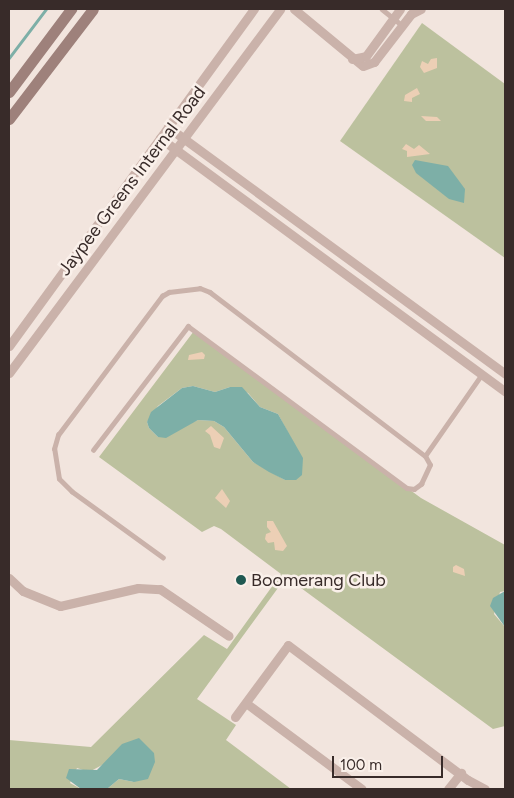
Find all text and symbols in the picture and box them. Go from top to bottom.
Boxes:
street label: Jaypee Greens Internal Road [54,82,210,280]
place label: Boomerang Club [251,569,386,591]
marker: Boomerang Club [235,574,247,586]
scale bar [334,746,445,778]
text: 100 m [340,756,382,774]

